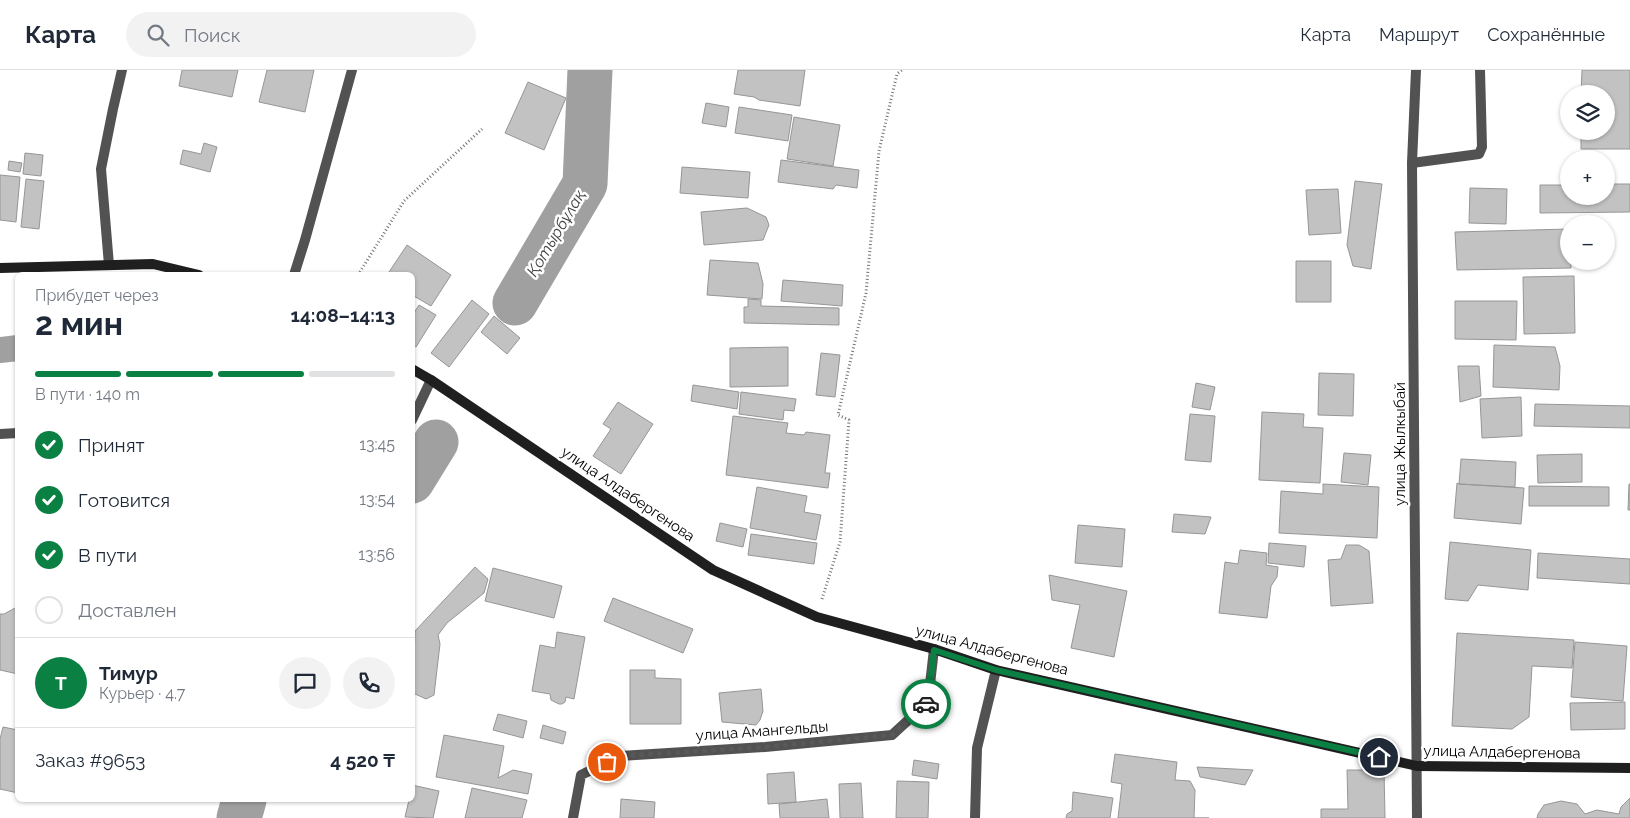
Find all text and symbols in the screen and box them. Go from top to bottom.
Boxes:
search box [126,12,476,57]
text: Карта [25,20,96,49]
icon: search [144,21,172,49]
text: Поиск [184,24,241,46]
text: Карта [1300,24,1351,45]
text: Маршрут [1379,24,1459,45]
text: Сохранённые [1487,24,1605,45]
map controls [1560,85,1615,270]
button: layers [1560,85,1615,140]
button: + [1560,150,1615,205]
water label: Қотырбұлақ [523,186,589,280]
button: − [1560,215,1615,270]
text: Прибудет через [35,286,159,305]
text: 14:08–14:13 [291,304,395,326]
text: 2 мин [35,305,123,342]
street label: улица Жылкыбай [1391,382,1409,506]
text: В пути · 140 m [35,385,140,404]
icon: check [35,431,63,459]
text: Принят [78,434,145,456]
text: 13:45 [359,435,395,454]
street label: улица Алдабергенова [558,443,698,545]
icon: check [35,486,63,514]
text: Готовится [78,489,170,511]
text: 13:54 [359,490,395,509]
icon: check [35,541,63,569]
text: В пути [78,544,137,566]
text: 13:56 [358,545,395,564]
text: Доставлен [78,599,177,621]
street label: улица Алдабергенова [914,621,1070,679]
button: chat [279,657,331,709]
button: phone [343,657,395,709]
text: Тимур [99,662,158,684]
text: Т [55,672,67,694]
courier [901,679,951,729]
text: Курьер · 4.7 [99,684,185,703]
icon: car [912,690,940,718]
street label: улица Амангельды [695,717,829,745]
pin [1358,736,1400,778]
pin [586,741,628,783]
street label: улица Алдабергенова [1423,742,1581,762]
icon: home [1365,743,1393,771]
icon: bag [593,748,621,776]
text: Заказ #9653 [35,749,146,771]
text: 4 520 ₸ [330,749,395,771]

